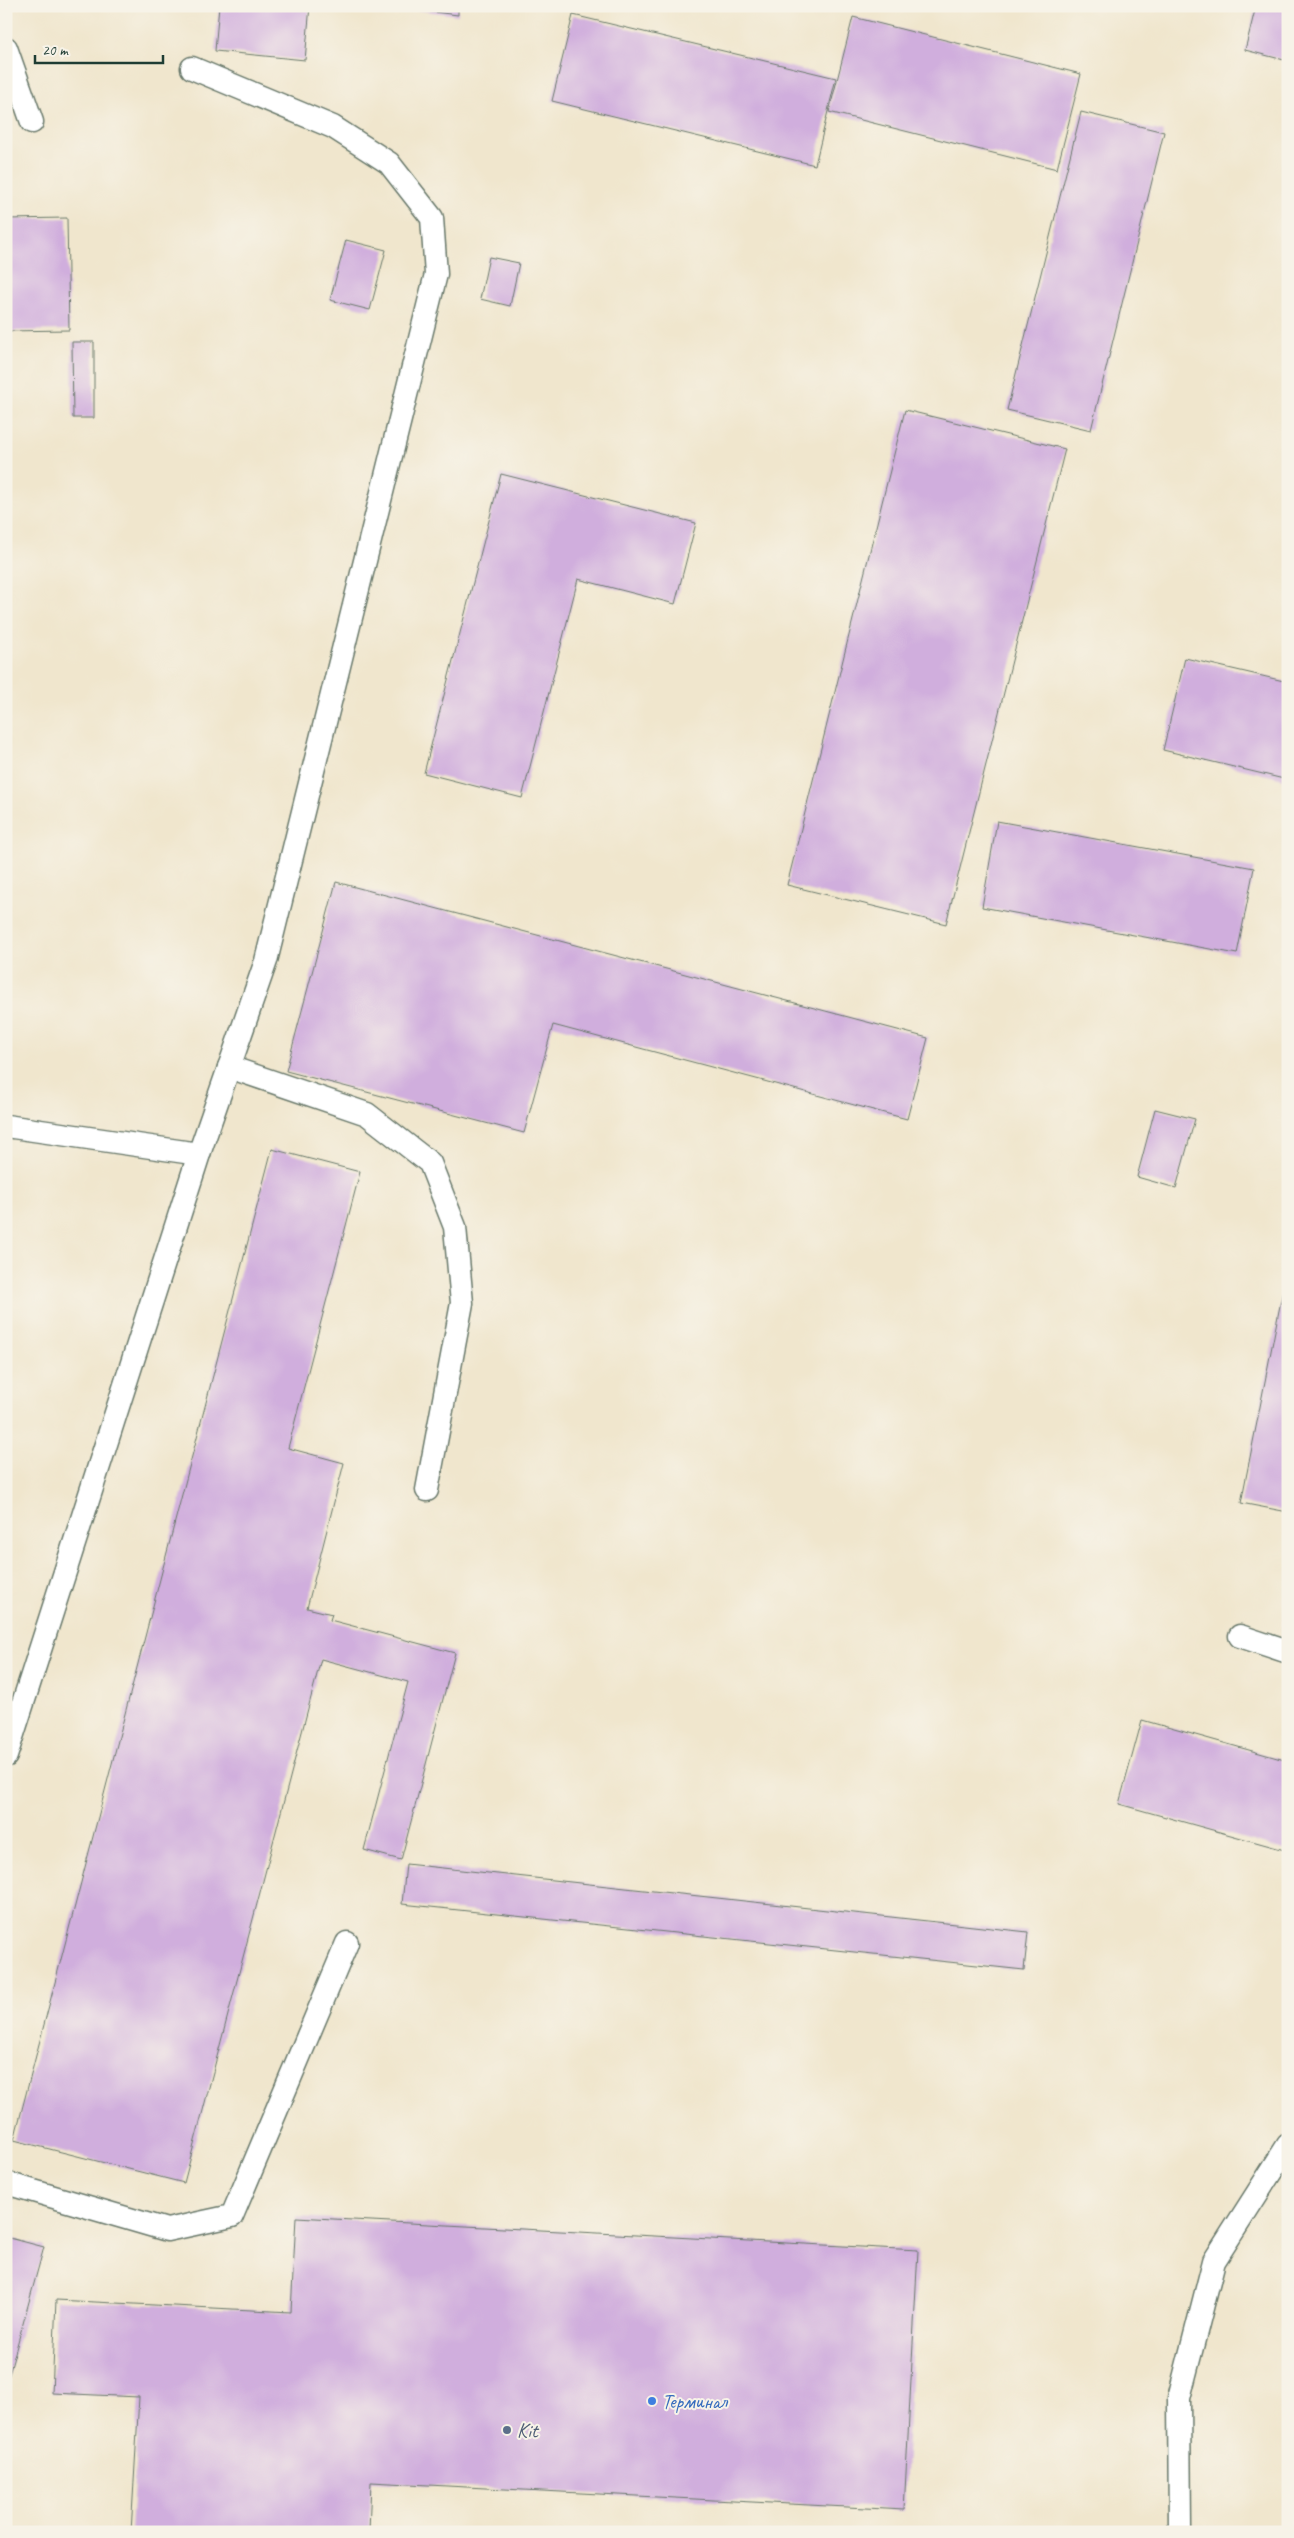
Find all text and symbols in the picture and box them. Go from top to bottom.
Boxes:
scale bar [35,32,162,64]
text: 20 m [42,41,69,60]
place label: Терминал [662,2389,729,2414]
marker: Терминал [646,2395,658,2407]
place label: Kit [517,2418,540,2443]
marker: Kit [501,2424,513,2436]

